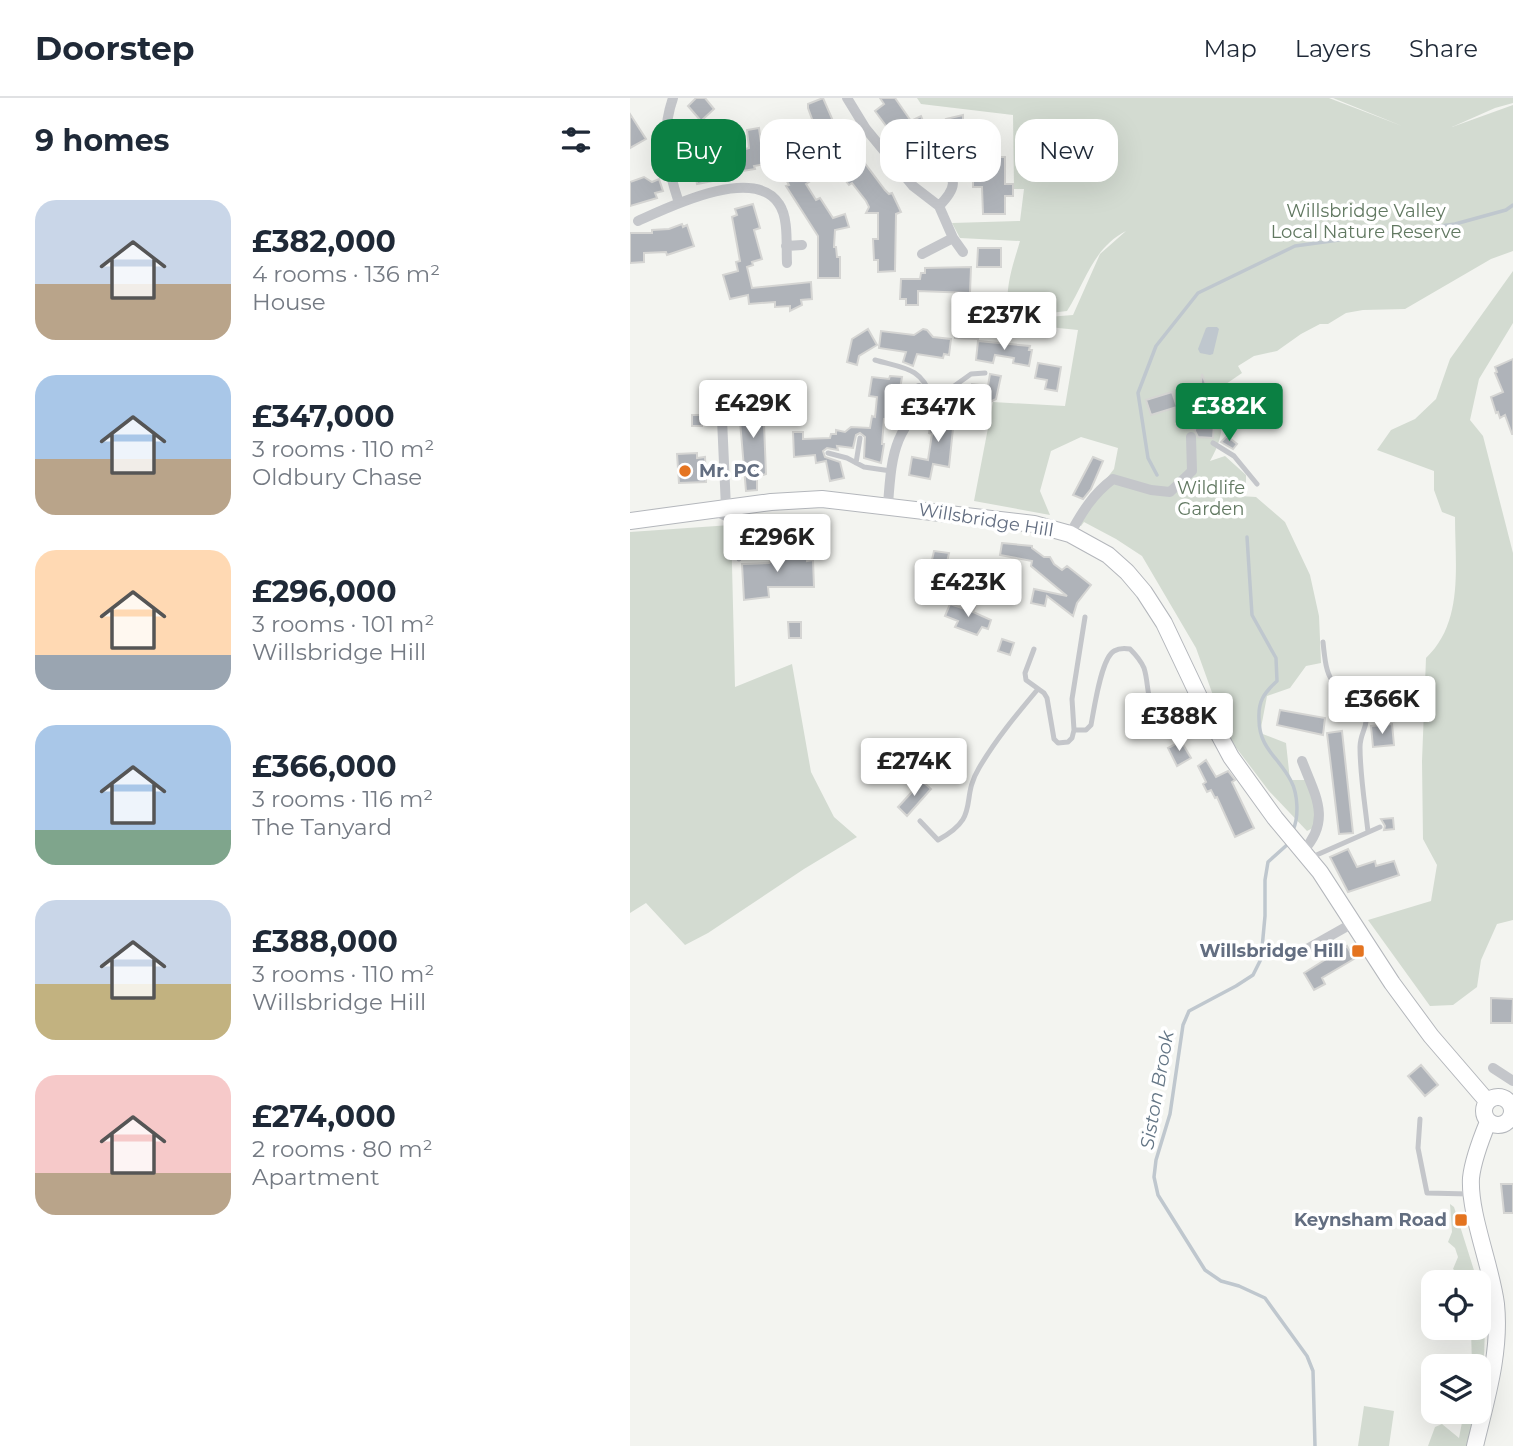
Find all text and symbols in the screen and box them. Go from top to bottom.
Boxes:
text: Doorstep [35,28,195,68]
text: Map [1203,34,1257,63]
text: Layers [1295,34,1371,63]
text: Share [1409,34,1478,63]
chip: Buy [651,119,746,182]
chip: Rent [760,119,866,182]
chip: Filters [880,119,1001,182]
chip: New [1015,119,1118,182]
icon: filters [557,121,595,159]
text: 9 homes [35,122,170,159]
park label: Willsbridge Valley Local Nature Reserve [1271,200,1461,243]
text: £382,000 [252,223,396,260]
icon: home [91,228,175,312]
text: 4 rooms · 136 m² [252,260,440,288]
text: House [252,288,326,316]
pin: £237K [955,292,1053,352]
text: £237K [967,301,1041,329]
pin: £429K [704,380,802,440]
pin: £347K [889,384,987,444]
pin: £382K [1180,384,1278,443]
text: £429K [715,389,791,417]
text: £382K [1192,392,1266,420]
text: £347K [901,393,975,421]
text: £347,000 [252,398,395,435]
icon: home [91,403,175,487]
text: 3 rooms · 110 m² [252,435,434,463]
place label: Mr. PC [699,460,760,482]
text: Oldbury Chase [252,463,422,491]
marker: Mr. PC [677,463,693,479]
park label: Wildlife Garden [1177,477,1245,520]
street label: Willsbridge Hill [917,498,1055,542]
pin: £296K [728,514,826,574]
text: £296K [739,523,815,551]
pin: £423K [919,560,1017,619]
text: £423K [931,568,1005,596]
text: £296,000 [252,573,397,610]
icon: home [91,578,175,662]
text: 3 rooms · 101 m² [252,610,434,638]
text: Willsbridge Hill [252,638,426,666]
pin: £366K [1333,676,1431,736]
text: £366K [1344,685,1420,713]
pin: £388K [1130,694,1228,753]
text: £388K [1141,702,1217,730]
pin: £274K [865,738,963,798]
text: £274K [877,747,951,775]
text: £366,000 [252,748,397,785]
icon: home [91,753,175,837]
text: 3 rooms · 116 m² [252,785,433,813]
text: The Tanyard [252,813,392,841]
text: £388,000 [252,923,398,960]
icon: home [91,928,175,1012]
place label: Willsbridge Hill [1200,940,1344,962]
marker: Willsbridge Hill [1350,943,1366,959]
text: 3 rooms · 110 m² [252,960,434,988]
text: Willsbridge Hill [252,988,426,1016]
water label: Siston Brook [1135,1028,1179,1151]
text: £274,000 [252,1098,396,1135]
icon: home [91,1103,175,1187]
text: 2 rooms · 80 m² [252,1135,433,1163]
text: Apartment [252,1163,380,1191]
place label: Keynsham Road [1294,1209,1447,1231]
marker: Keynsham Road [1453,1212,1469,1228]
map controls [1421,1270,1491,1424]
button: locate [1421,1270,1491,1340]
button: layers [1421,1354,1491,1424]

